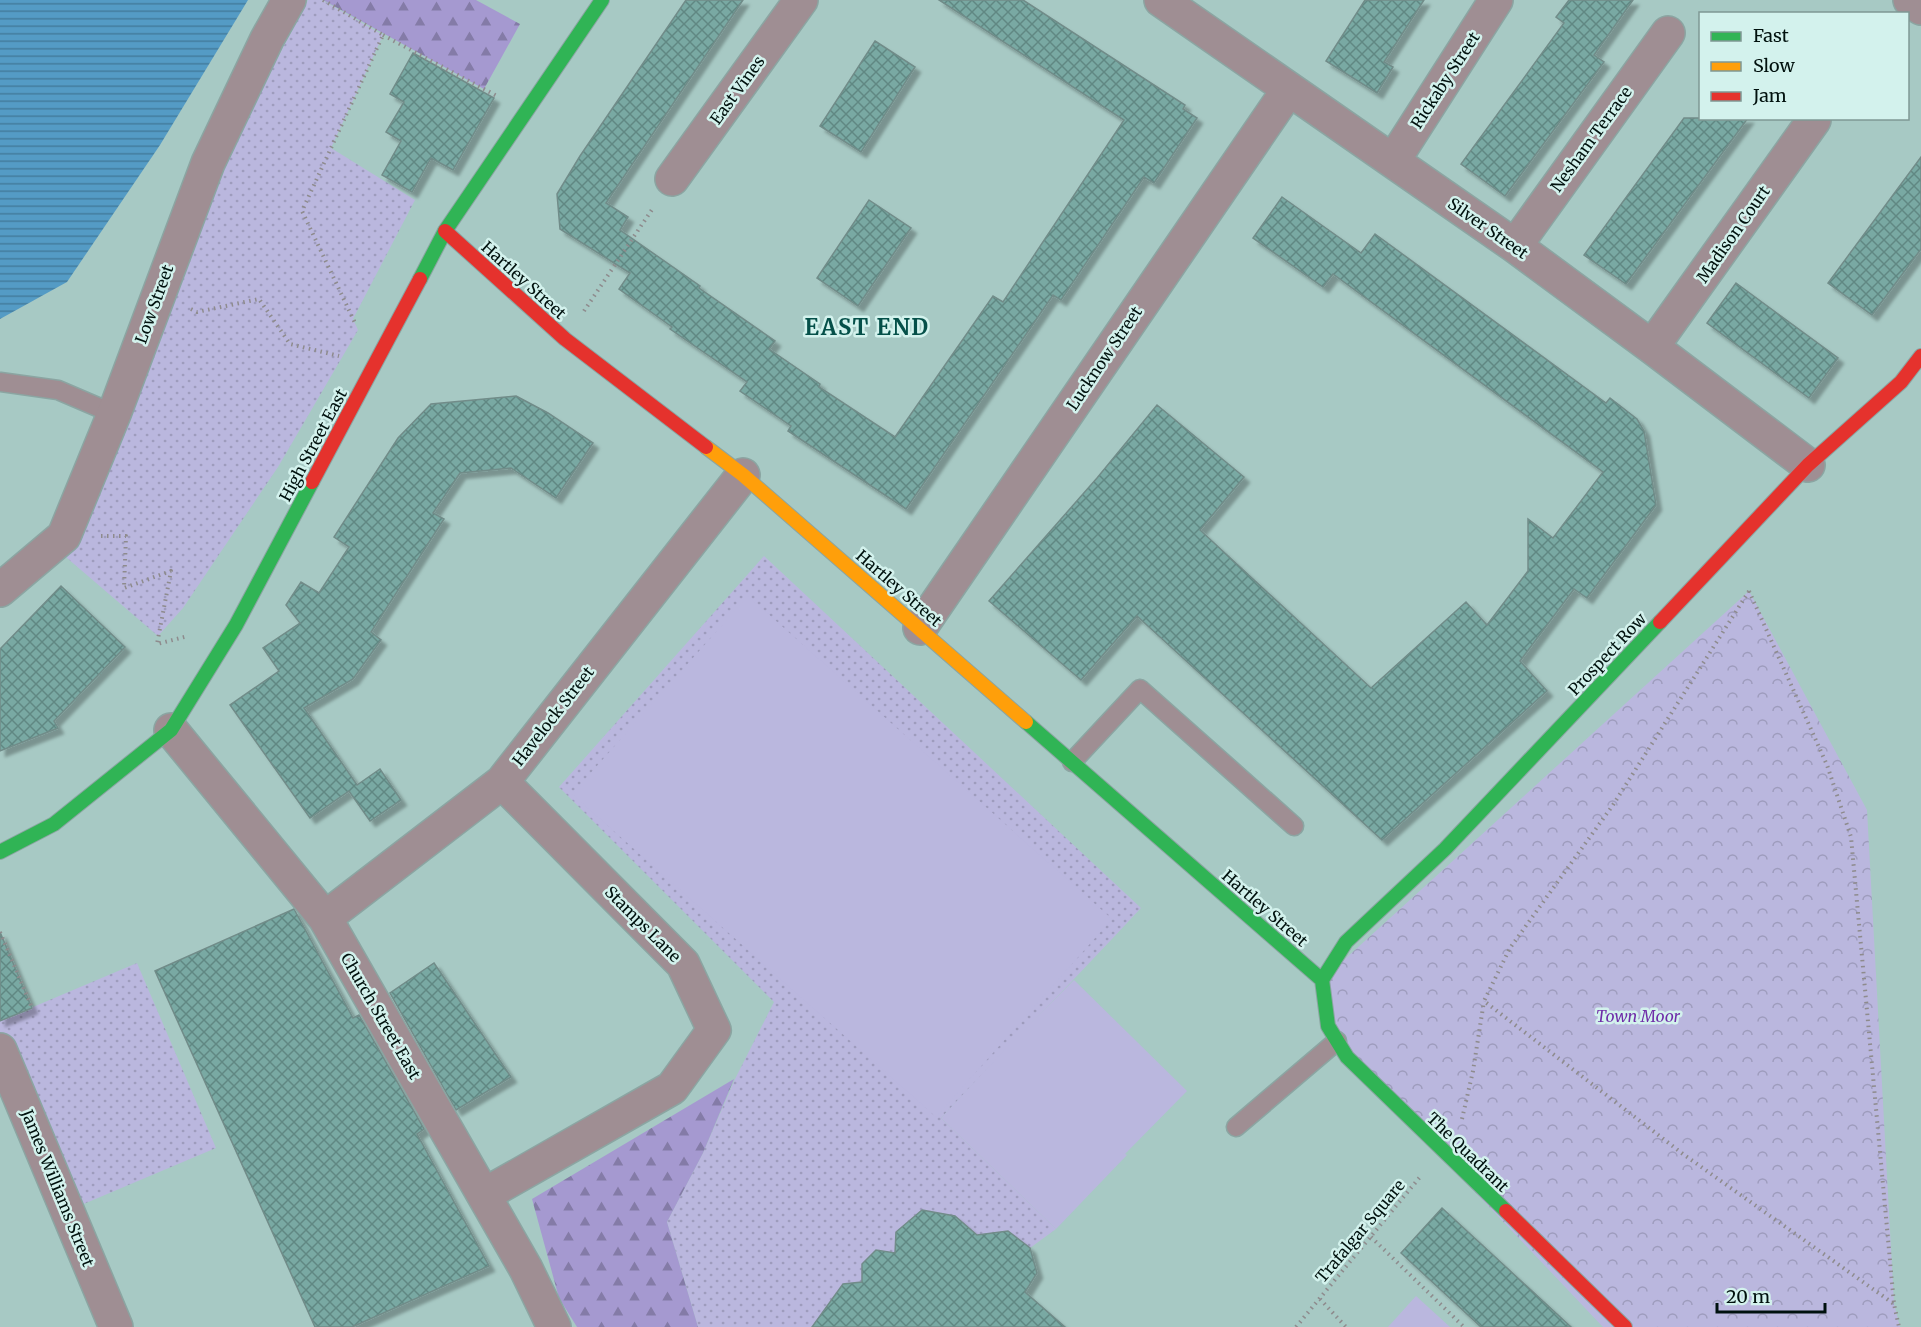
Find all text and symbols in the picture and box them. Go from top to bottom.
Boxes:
legend [1699,12,1909,120]
text: Fast [1753,24,1789,47]
street label: Rickaby Street [1406,27,1484,132]
street label: East Vines [705,52,769,128]
text: Slow [1753,54,1796,77]
street label: Nesham Terrace [1546,82,1636,196]
text: Jam [1752,84,1787,107]
street label: Madison Court [1692,181,1774,286]
street label: Silver Street [1444,193,1533,263]
street label: Hartley Street [478,237,571,324]
street label: Low Street [131,261,178,346]
street label: Lucknow Street [1062,302,1146,414]
district label: EAST END [804,313,930,341]
street label: High Street East [275,385,351,505]
street label: Hartley Street [852,545,946,631]
street label: Prospect Row [1564,608,1650,699]
street label: Havelock Street [508,662,598,770]
street label: Hartley Street [1218,865,1312,951]
street label: Stamps Lane [601,882,685,966]
street label: Church Street East [337,949,426,1083]
park label: Town Moor [1596,1006,1681,1026]
street label: James Williams Street [17,1105,99,1270]
street label: The Quadrant [1423,1108,1514,1197]
street label: Trafalgar Square [1311,1175,1409,1287]
scale bar [1717,1276,1825,1314]
text: 20 m [1726,1285,1770,1308]

